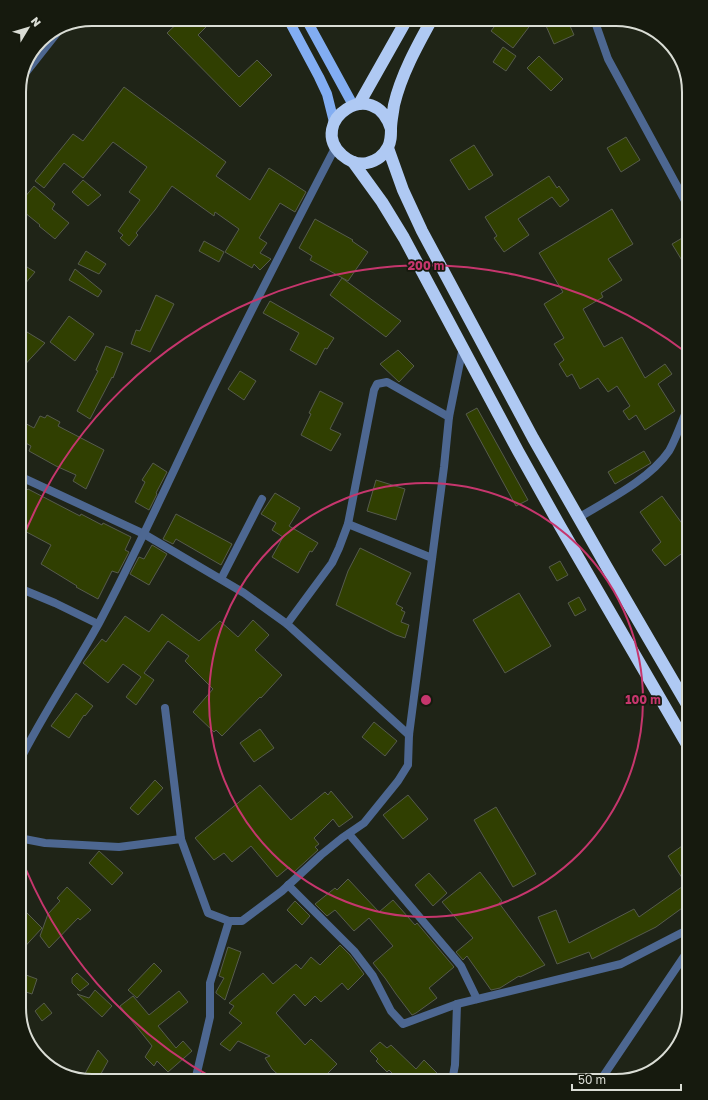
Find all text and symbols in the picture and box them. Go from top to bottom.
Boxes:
north arrow [8,8,48,48]
text: N [29,14,44,29]
text: 200 m [408,258,444,273]
text: 100 m [625,692,661,707]
centre of rings [419,693,433,707]
scale bar [572,1066,681,1092]
text: 50 m [578,1072,606,1087]

